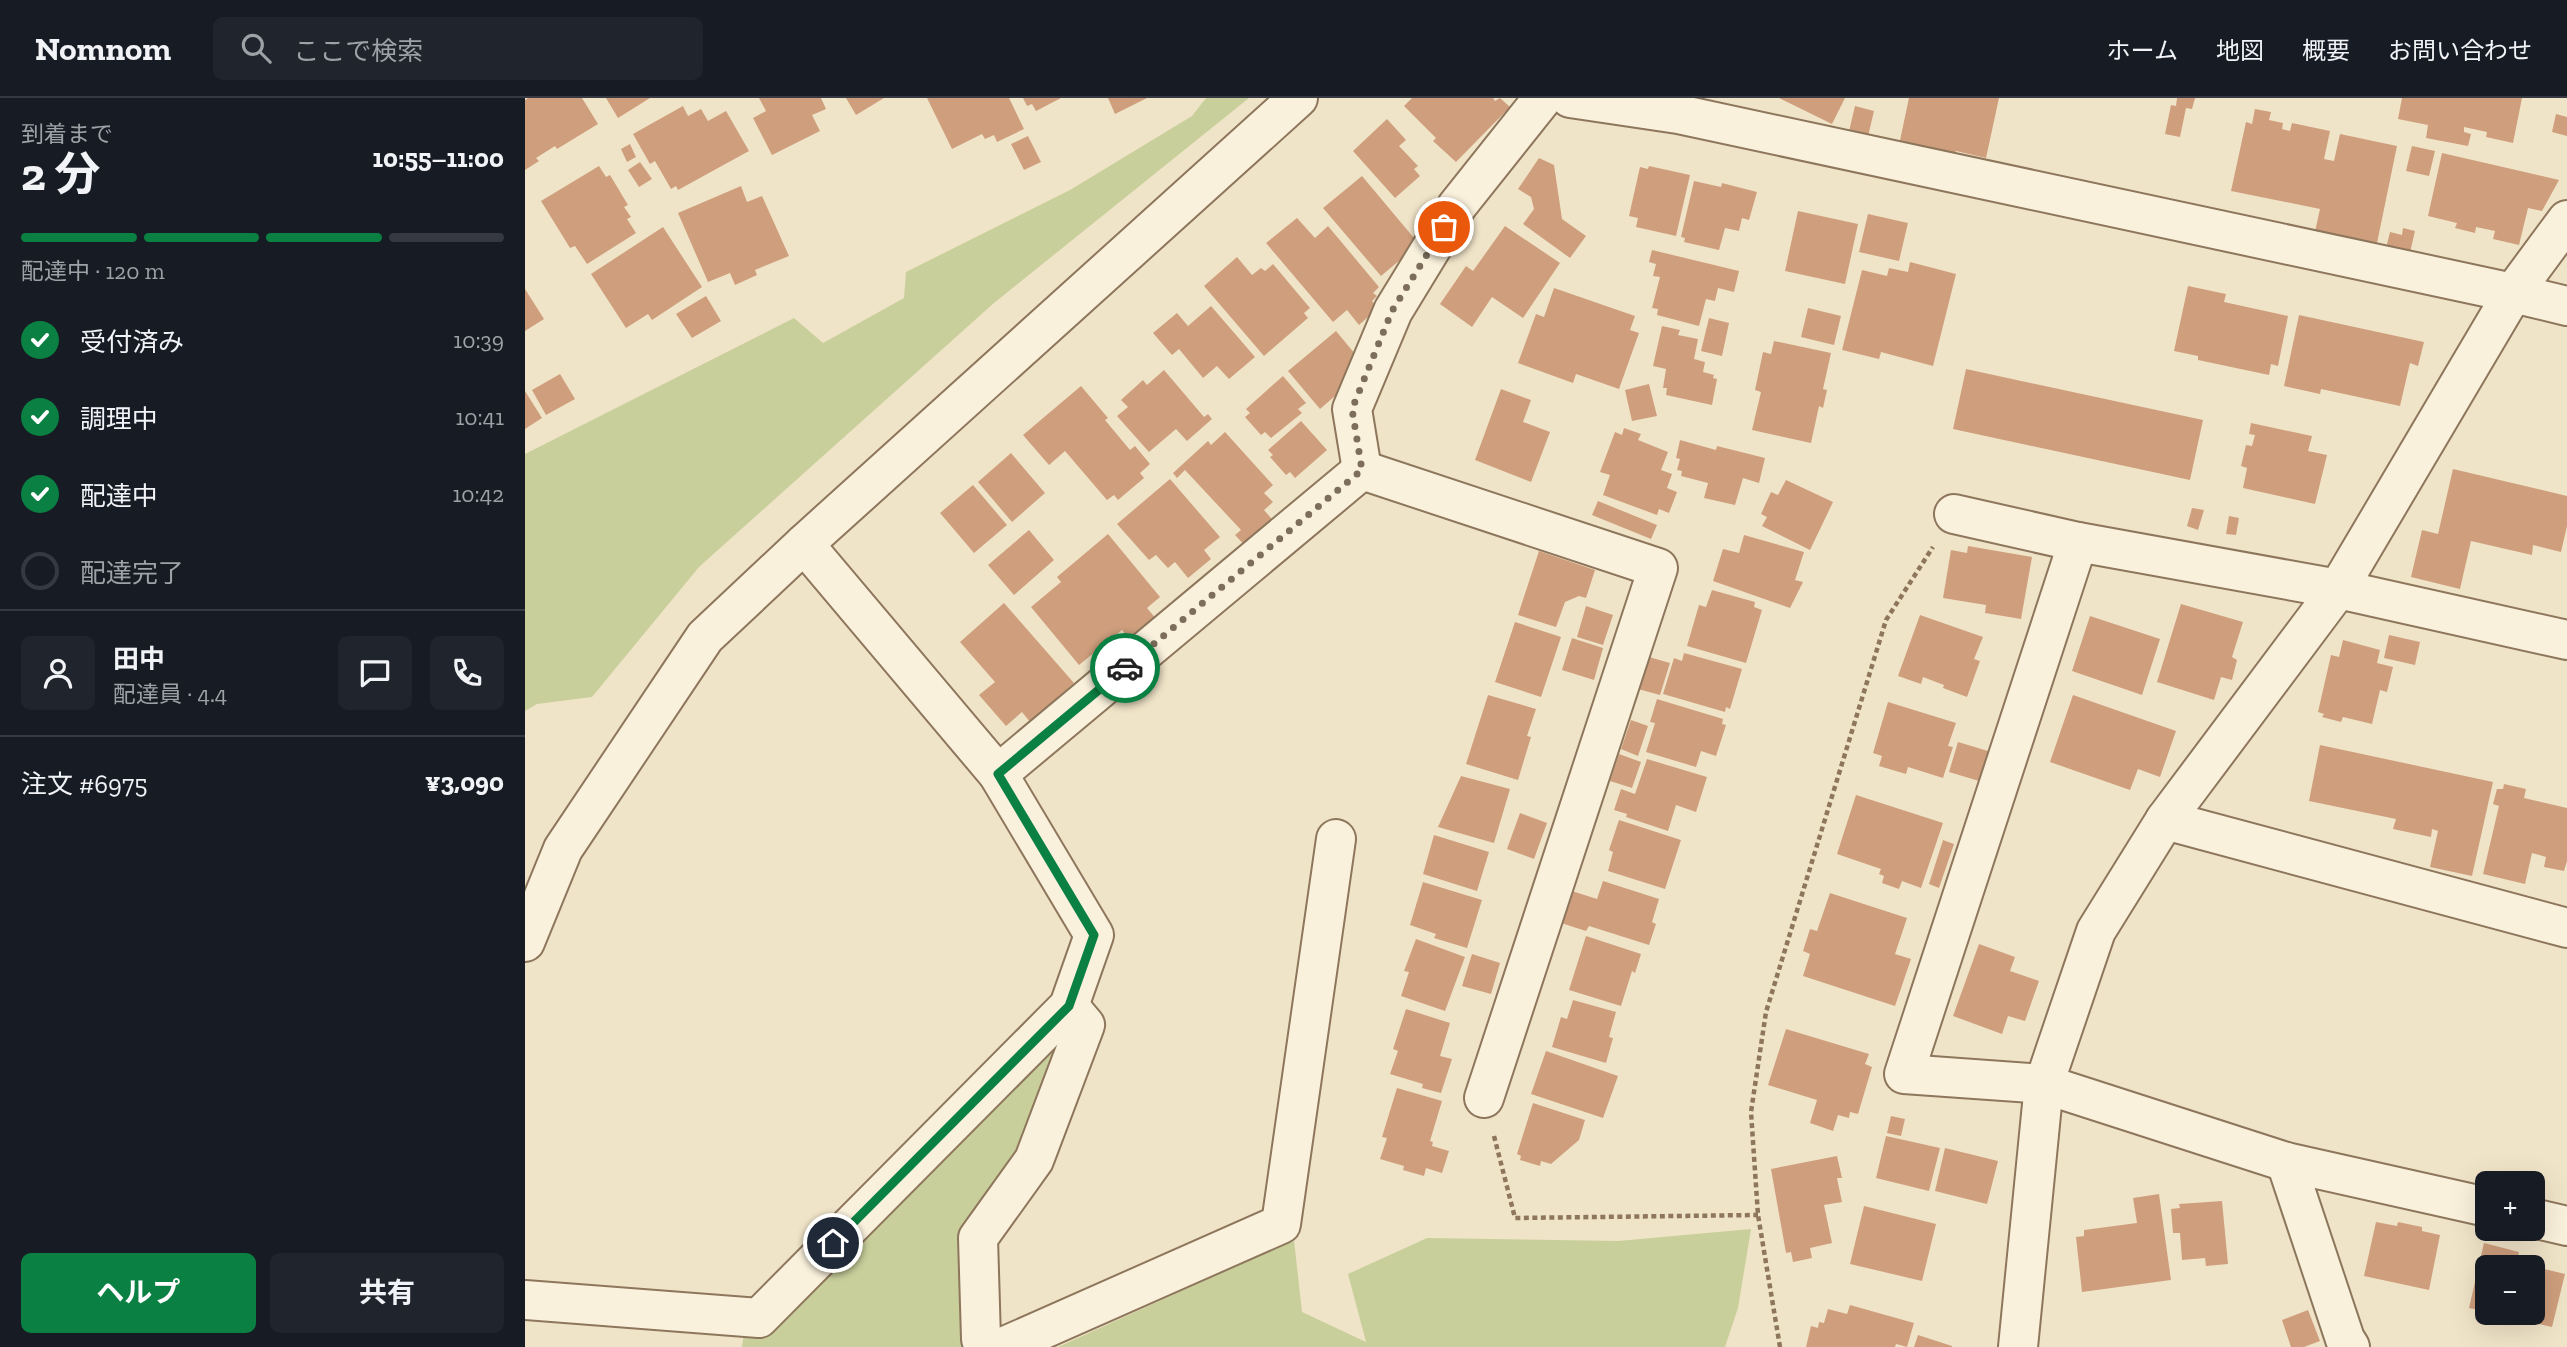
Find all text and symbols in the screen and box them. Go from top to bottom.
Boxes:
search box [213,17,703,80]
text: Nomnom [35,29,171,68]
icon: search [237,29,275,67]
text: ここで検索 [293,35,423,67]
text: ホーム [2107,36,2178,65]
text: 地図 [2216,36,2264,65]
text: 概要 [2302,36,2350,65]
text: お問い合わせ [2388,36,2532,65]
text: 到着まで [21,120,113,148]
text: 10:55–11:00 [372,142,504,174]
text: 2 分 [21,147,100,202]
pin [1414,197,1474,257]
icon: bag [1425,208,1463,246]
text: 配達中 · 120 m [21,257,165,285]
icon: check [21,321,59,359]
text: 受付済み [80,326,184,358]
text: 10:39 [453,326,504,354]
icon: check [21,398,59,436]
text: 調理中 [80,403,158,435]
text: 10:41 [455,403,504,431]
icon: check [21,475,59,513]
text: 配達中 [80,480,158,512]
text: 10:42 [453,480,504,508]
text: 配達完了 [80,557,184,589]
courier [1090,633,1160,703]
button: person [21,636,95,710]
button: chat [338,636,412,710]
button: phone [430,636,504,710]
text: 田中 [113,643,165,675]
icon: car [1106,649,1144,687]
text: 配達員 · 4.4 [113,680,227,708]
text: ¥3,090 [425,766,504,798]
text: 注文 #6975 [21,768,147,800]
map controls [2475,1171,2545,1325]
button: + [2475,1171,2545,1241]
pin [803,1213,863,1273]
icon: home [814,1224,852,1262]
button: ヘルプ [21,1253,256,1333]
button: 共有 [270,1253,504,1333]
button: − [2475,1255,2545,1325]

